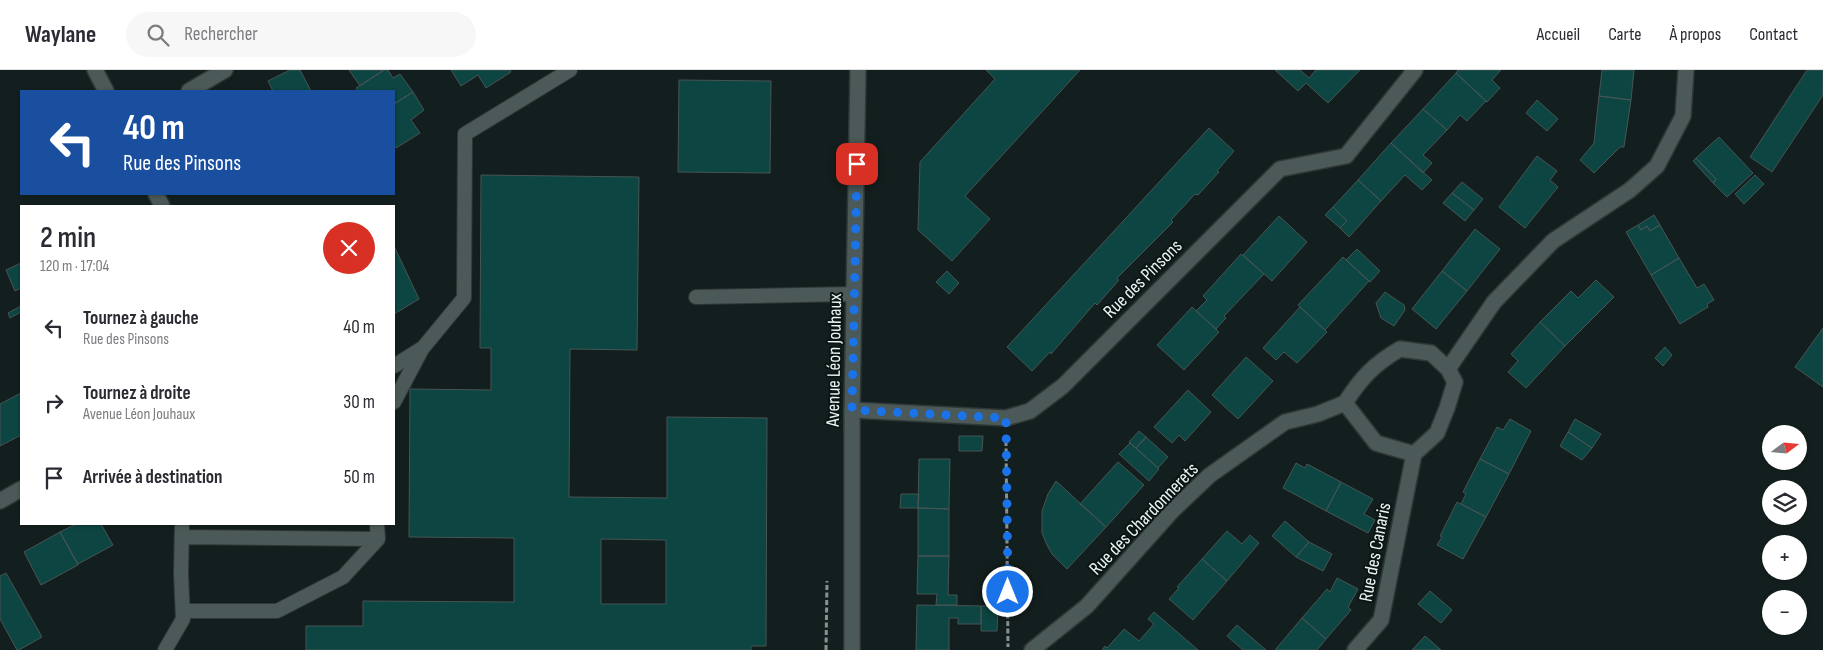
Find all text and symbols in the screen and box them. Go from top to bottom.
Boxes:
search box [126,12,476,57]
text: Waylane [25,20,96,49]
icon: search [144,21,172,49]
text: Rechercher [184,23,258,46]
text: Accueil [1536,24,1580,45]
text: Carte [1608,24,1641,45]
text: À propos [1669,24,1721,45]
text: Contact [1749,24,1798,45]
text: 40 m [123,107,185,150]
icon: left [40,110,105,175]
pin [836,143,878,185]
text: Rue des Pinsons [123,150,241,177]
icon: arrive [843,150,871,178]
text: 2 min [40,220,96,256]
button: close [323,222,375,274]
street label: Rue des Pinsons [1099,235,1187,323]
text: 120 m · 17:04 [40,257,109,276]
street label: Avenue Léon Jouhaux [822,293,847,428]
text: Tournez à gauche [83,307,199,330]
icon: left [40,314,68,342]
text: 40 m [343,316,375,339]
text: Rue des Pinsons [83,330,169,349]
text: Tournez à droite [83,382,191,405]
icon: right [40,389,68,417]
text: 30 m [343,391,375,414]
text: Avenue Léon Jouhaux [83,405,195,424]
north arrow [1762,425,1808,470]
map controls [1762,425,1807,635]
street label: Rue des Chardonnerets [1085,458,1204,580]
icon: arrive [40,464,68,492]
text: Arrivée à destination [83,466,223,489]
text: 50 m [344,466,375,489]
button: layers [1762,480,1807,525]
street label: Rue des Canaris [1355,501,1396,604]
button: + [1762,535,1807,580]
position arrow [981,565,1033,617]
button: − [1762,590,1807,635]

